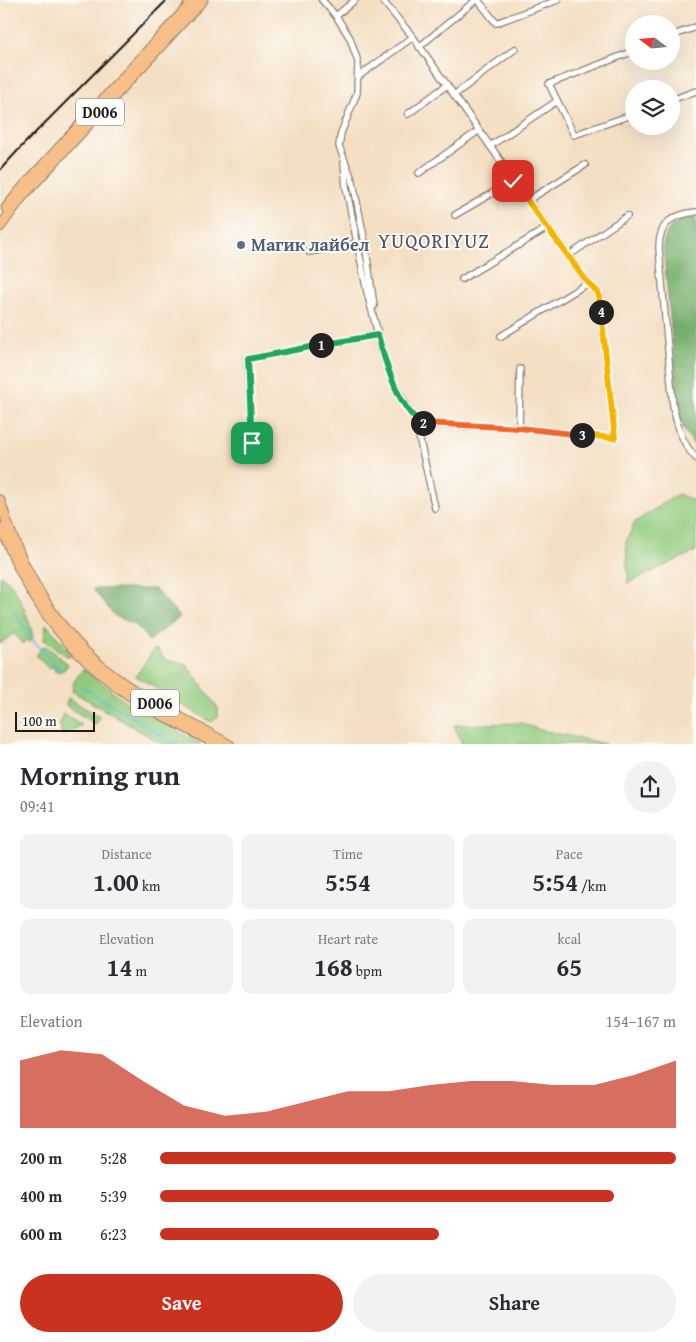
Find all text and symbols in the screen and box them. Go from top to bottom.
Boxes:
north arrow [625,15,680,70]
map controls [625,15,680,135]
button: layers [625,80,680,135]
road number: D006 [76,98,124,125]
pin [492,160,534,202]
icon: check [499,167,527,195]
district label: YUQORIYUZ [378,226,490,255]
place label: Магик лайбел [251,231,370,258]
marker: Магик лайбел [235,239,247,251]
pin: 4 [588,300,614,324]
text: 4 [598,302,605,322]
pin: 1 [308,332,334,358]
text: 1 [318,335,325,355]
pin: 2 [410,410,436,436]
text: 2 [420,413,427,433]
pin [231,422,273,464]
pin: 3 [570,422,594,448]
text: 3 [579,425,586,445]
icon: arrive [238,429,266,457]
road number: D006 [131,690,179,716]
scale bar [15,709,95,733]
text: 100 m [22,711,57,731]
text: Morning run [20,754,180,795]
button: share [624,761,676,813]
text: 09:41 [20,794,55,818]
text: Distance [102,844,152,864]
text: Time [333,844,363,864]
text: Pace [556,844,583,864]
text: 1.00 [93,864,139,900]
text: 5:54 [325,864,371,900]
text: 5:54 [532,864,578,900]
text: km [139,876,160,896]
text: /km [578,876,606,896]
text: Elevation [99,929,154,949]
text: Heart rate [318,929,378,949]
text: kcal [557,929,581,949]
text: 14 [106,949,132,985]
text: 168 [314,949,353,985]
text: 65 [556,949,582,985]
text: m [132,961,147,981]
text: bpm [353,961,382,981]
text: Elevation [20,1009,83,1033]
text: 154–167 m [606,1009,676,1033]
text: 200 m [20,1146,62,1170]
text: 5:28 [100,1146,127,1170]
text: 400 m [20,1184,62,1208]
text: 5:39 [100,1184,127,1208]
text: 600 m [20,1222,62,1246]
text: 6:23 [100,1222,127,1246]
button: Save [20,1274,343,1332]
button: Share [353,1274,676,1332]

